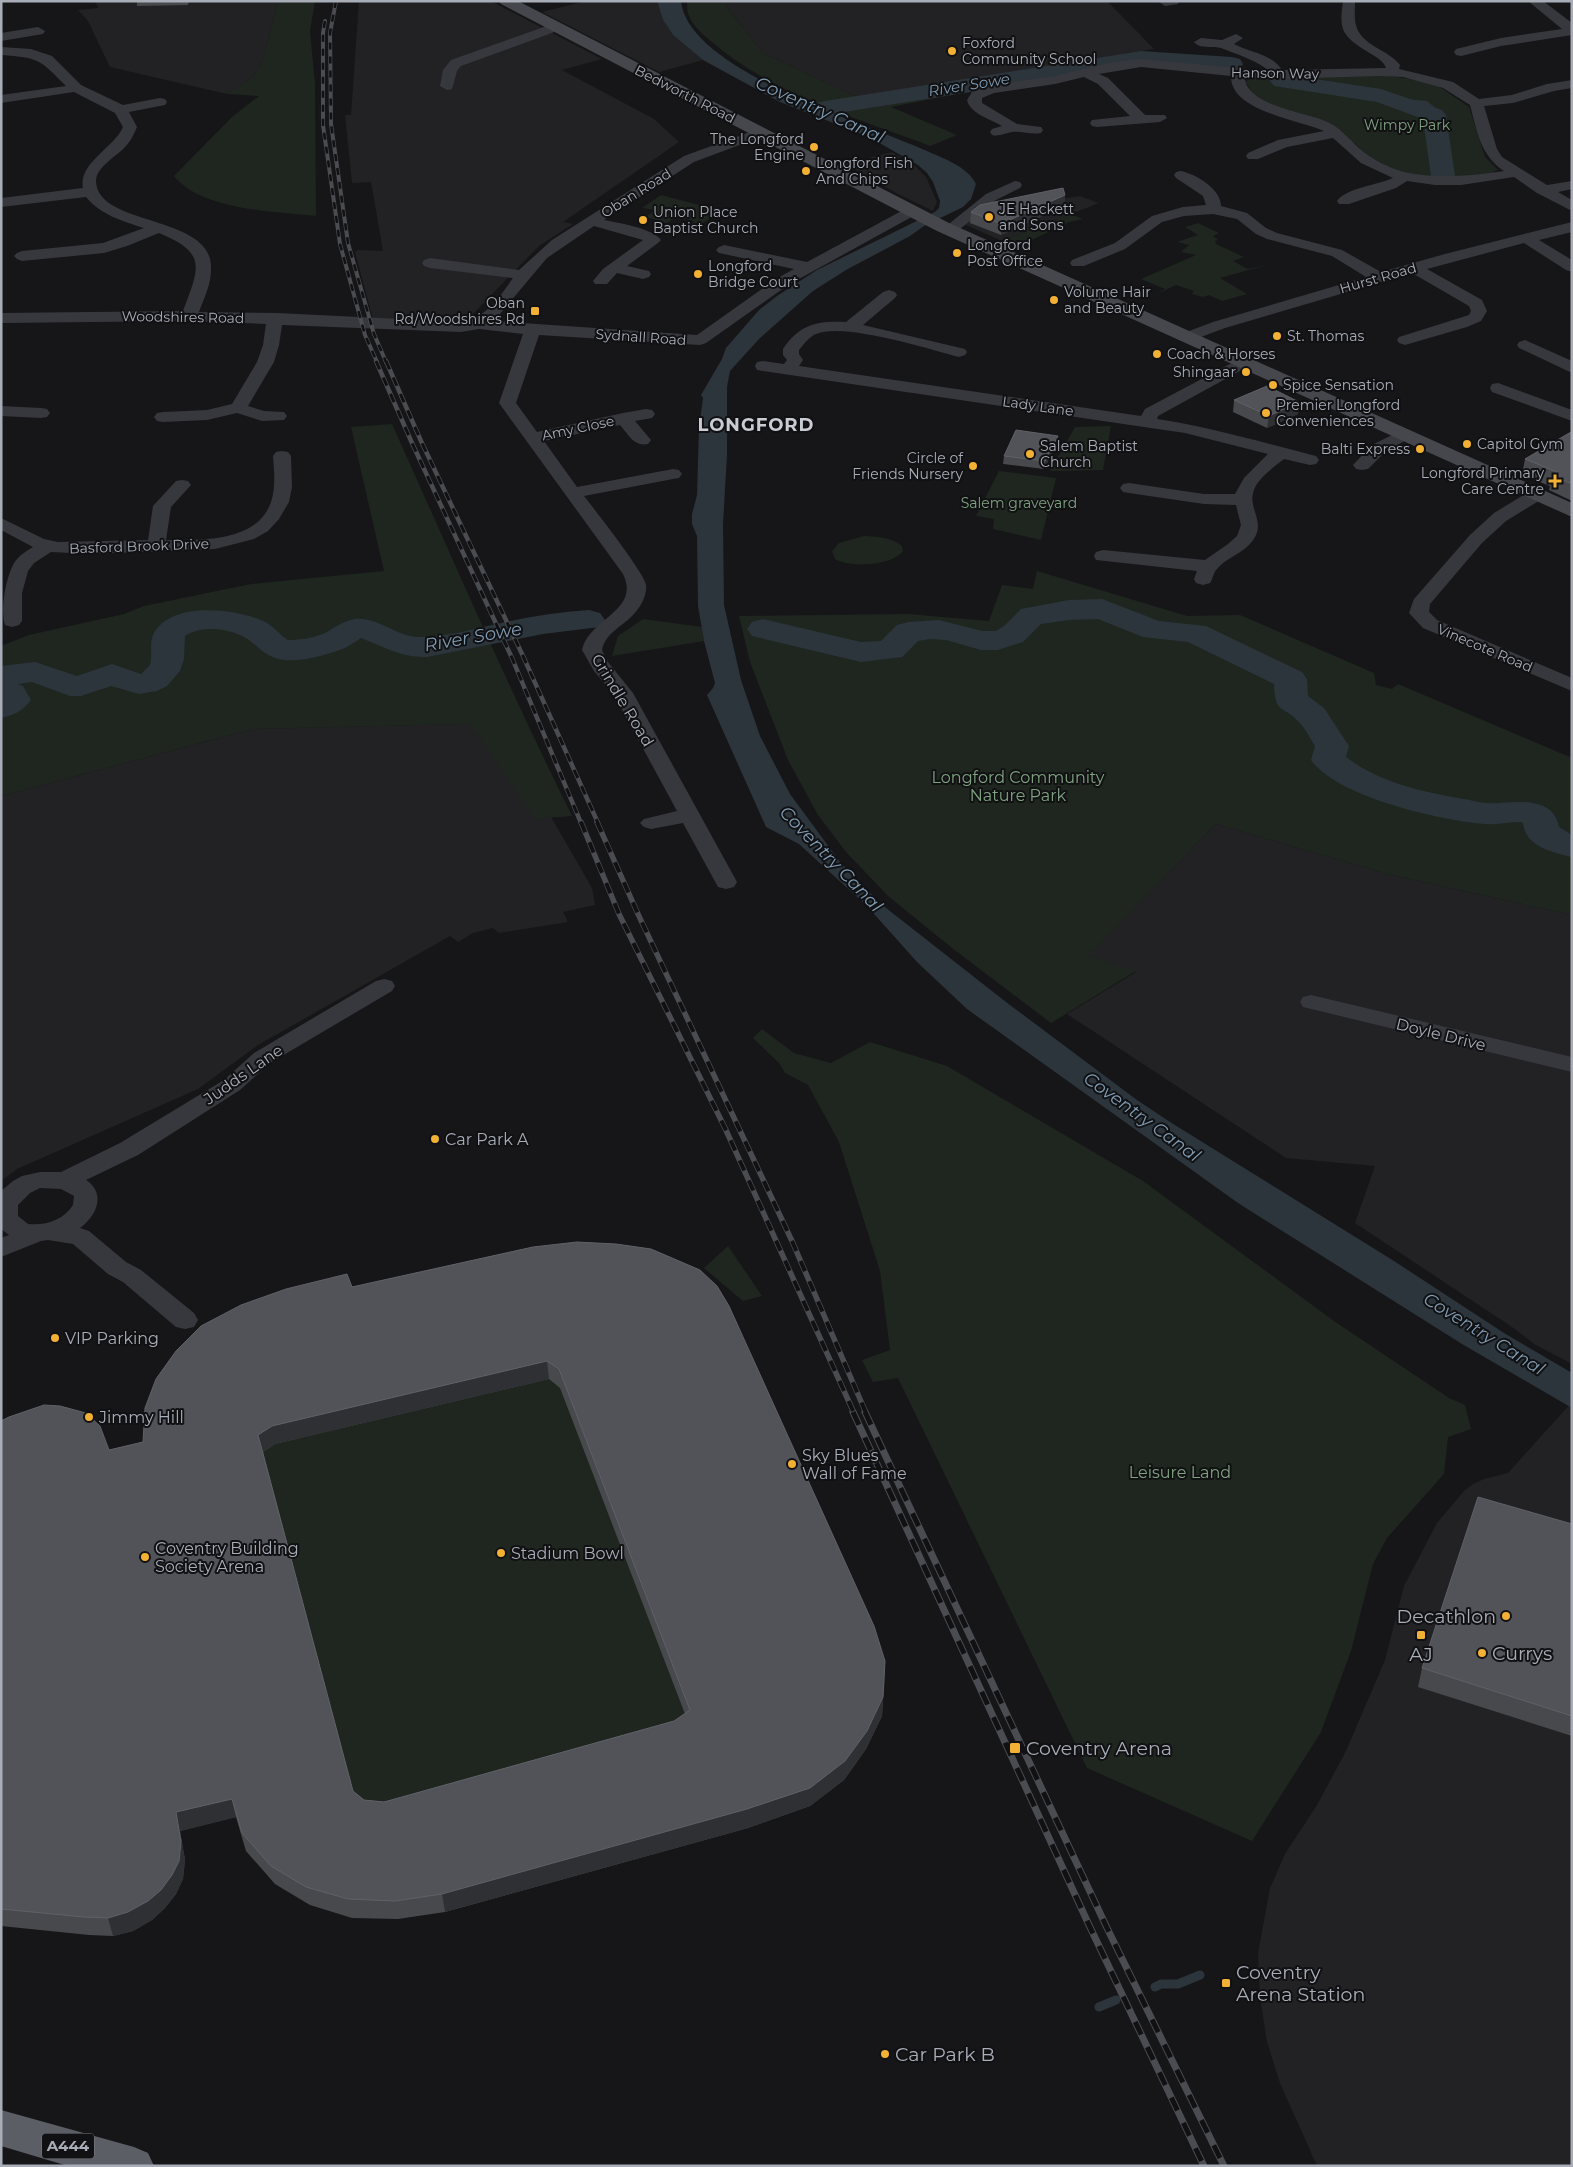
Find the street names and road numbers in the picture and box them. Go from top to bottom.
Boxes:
street label: Bedworth Road [632,61,738,127]
street label: Hanson Way [1231,63,1320,83]
street label: Oban Road [598,164,674,222]
street label: Hurst Road [1337,258,1419,298]
street label: Woodshires Road [121,307,245,327]
street label: Sydnall Road [595,325,687,349]
street label: Lady Lane [1001,392,1075,420]
street label: Amy Close [540,412,616,444]
street label: Basford Brook Drive [69,535,209,557]
street label: Vinecote Road [1435,620,1535,676]
street label: Grindle Road [587,651,658,750]
street label: Doyle Drive [1394,1014,1488,1055]
street label: Judds Lane [199,1040,286,1109]
road number: A444 [42,2134,94,2158]

